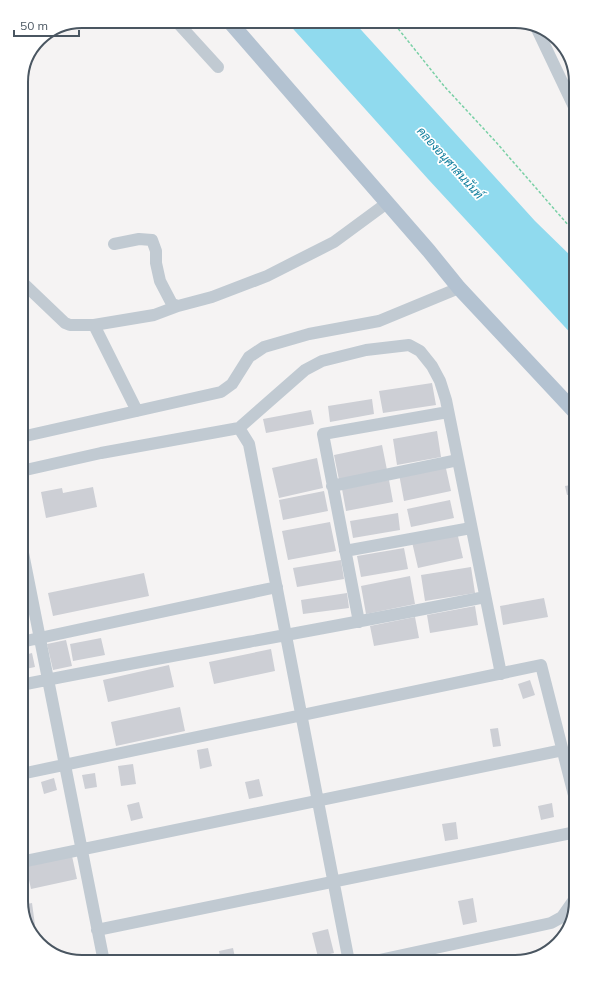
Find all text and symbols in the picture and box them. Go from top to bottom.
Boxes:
scale bar [14,12,79,38]
text: 50 m [20,18,48,33]
water label: คลองอนุศาสนนันท์ [412,123,488,205]

